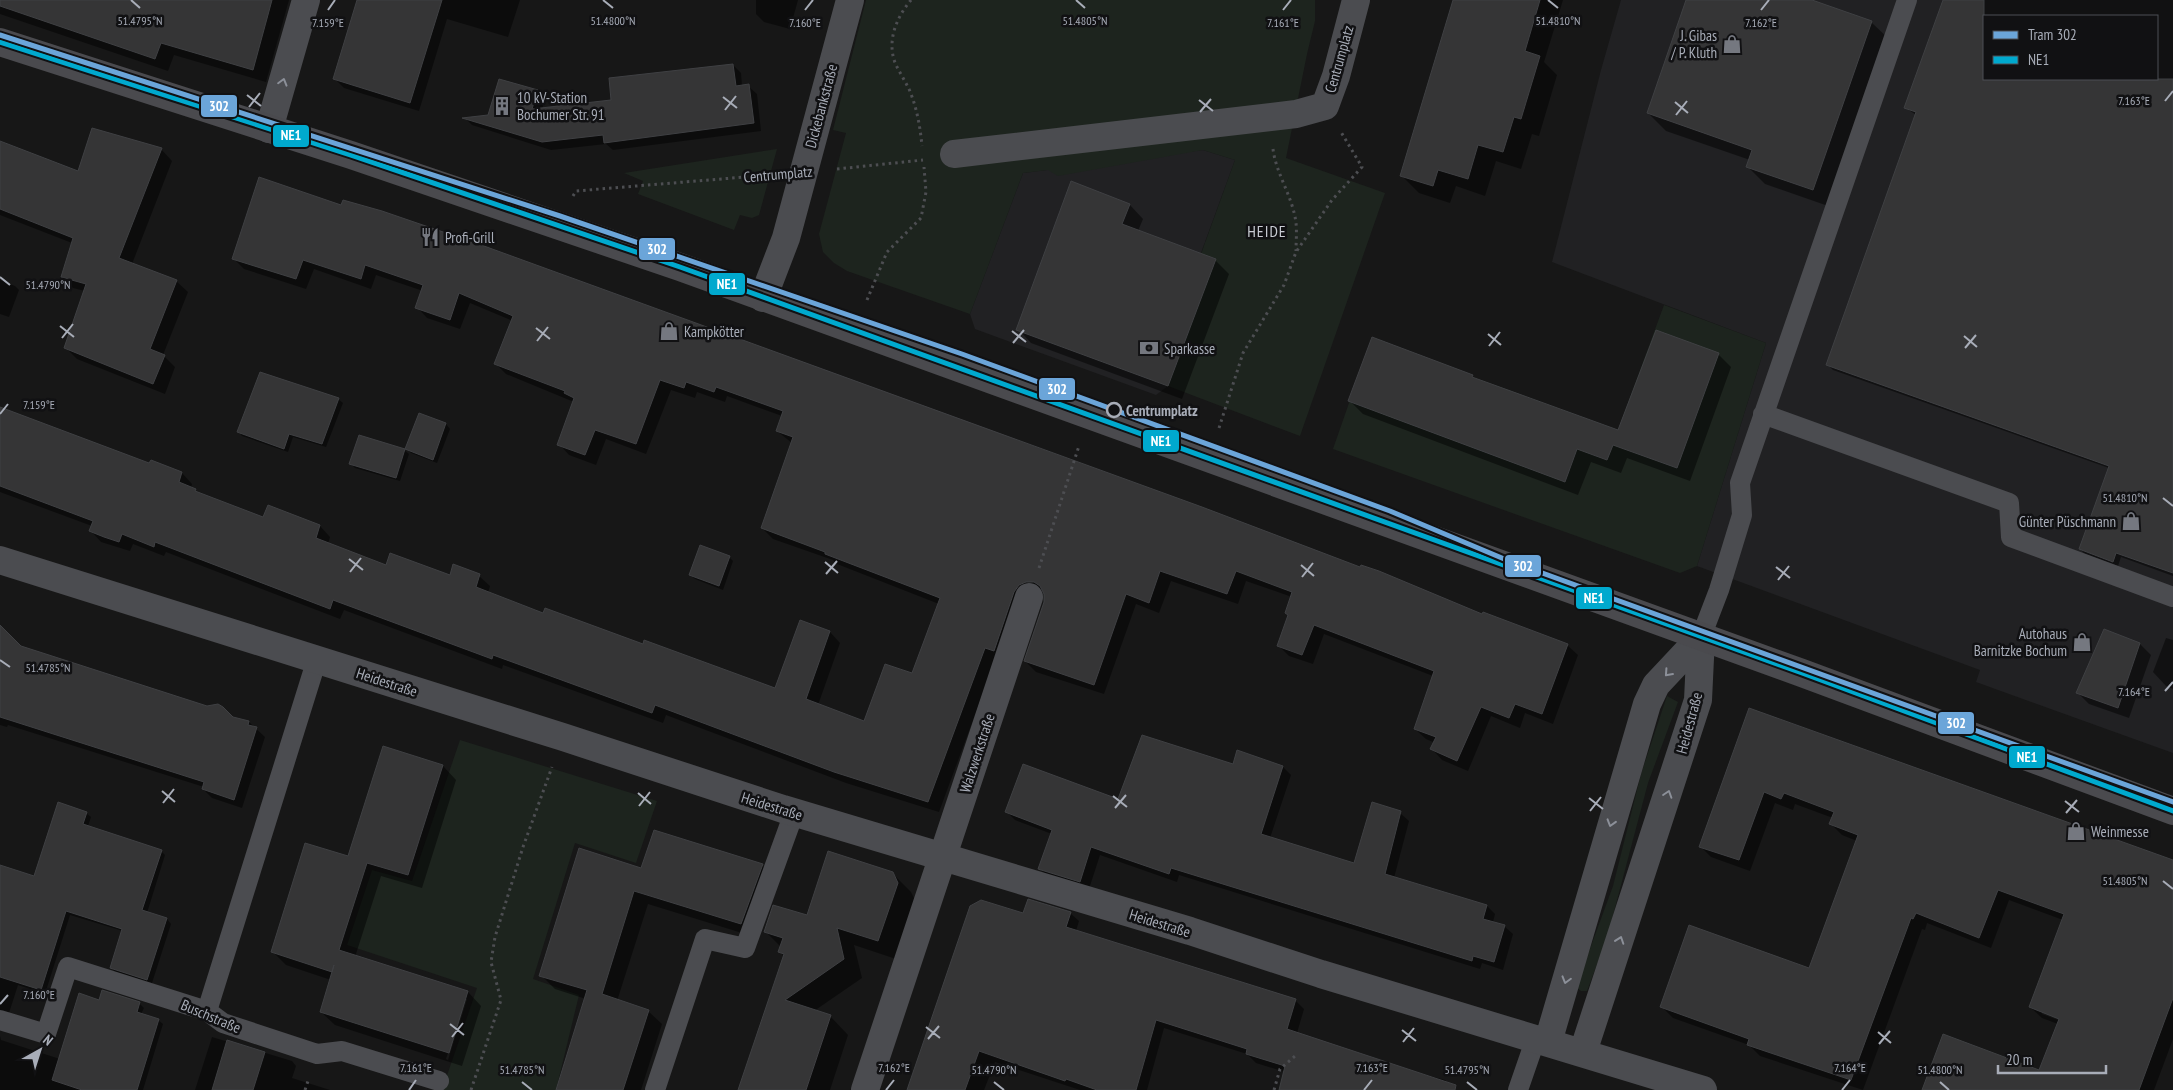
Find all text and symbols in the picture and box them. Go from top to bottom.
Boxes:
text: 51.4795°N [117,13,163,28]
text: 51.4800°N [590,13,636,28]
text: 51.4805°N [1062,13,1108,28]
text: 51.4810°N [1535,13,1581,28]
text: 7.159°E [312,15,344,30]
text: 7.160°E [789,15,821,30]
text: 7.161°E [1267,15,1299,30]
text: 7.162°E [1745,15,1777,30]
legend [1983,15,2158,80]
street label: Centrumplatz [1320,23,1358,95]
text: Tram 302 [2028,25,2077,44]
place label: J. Gibas / P. Kluth [1670,26,1717,62]
shop icon: J. Gibas / P. Kluth [1721,33,1743,55]
text: NE1 [2028,50,2049,69]
street label: Dickebankstraße [801,62,841,150]
one-way arrow [277,79,287,87]
place label: 10 kV-Station Bochumer Str. 91 [517,88,604,124]
text: 7.163°E [2118,93,2150,108]
line badge: 302 [200,94,238,118]
building icon: 10 kV-Station Bochumer Str. 91 [491,95,513,117]
text: 302 [209,97,229,115]
line badge: NE1 [272,124,310,148]
text: NE1 [281,126,301,144]
street label: Centrumplatz [743,162,813,186]
district label: HEIDE [1247,221,1287,241]
restaurant icon: Profi-Grill [419,226,441,248]
place label: Profi-Grill [445,228,495,247]
line badge: 302 [638,237,676,261]
text: 302 [647,240,667,258]
line badge: NE1 [708,272,746,296]
text: NE1 [717,275,737,293]
text: 51.4790°N [25,277,71,292]
shop icon: Kampkötter [658,320,680,342]
place label: Kampkötter [684,322,745,341]
bank icon: Sparkasse [1138,337,1160,359]
place label: Sparkasse [1164,339,1215,358]
line badge: 302 [1038,377,1076,401]
text: 302 [1047,380,1067,398]
text: 7.159°E [23,397,55,412]
place label: Centrumplatz [1126,401,1198,420]
marker: Centrumplatz [1106,402,1122,418]
line badge: NE1 [1142,429,1180,453]
text: NE1 [1151,432,1171,450]
text: 51.4810°N [2102,490,2148,505]
shop icon: Günter Püschmann [2120,510,2142,532]
place label: Günter Püschmann [2019,512,2116,531]
line badge: 302 [1504,554,1542,578]
text: 302 [1513,557,1533,575]
line badge: NE1 [1575,586,1613,610]
text: NE1 [1584,589,1604,607]
place label: Autohaus Barnitzke Bochum [1974,624,2067,660]
shop icon: Autohaus Barnitzke Bochum [2071,631,2093,653]
text: 51.4785°N [25,660,71,675]
street label: Heidestraße [354,663,420,701]
one-way arrow [1665,667,1674,676]
text: 7.164°E [2118,684,2150,699]
street label: Heidestraße [1672,690,1706,756]
street label: Walzwerkstraße [955,711,999,795]
line badge: 302 [1937,711,1975,735]
text: 302 [1946,714,1966,732]
line badge: NE1 [2008,745,2046,769]
text: NE1 [2017,748,2037,766]
street label: Heidestraße [739,788,805,824]
one-way arrow [1662,790,1672,799]
one-way arrow [1606,819,1616,827]
shop icon: Weinmesse [2065,820,2087,842]
place label: Weinmesse [2091,822,2149,841]
text: 51.4805°N [2102,873,2148,888]
street label: Heidestraße [1127,905,1193,941]
one-way arrow [1614,936,1624,944]
one-way arrow [1562,975,1572,983]
text: 7.160°E [23,987,55,1002]
street label: Buschstraße [178,995,244,1037]
north arrow [15,1025,65,1075]
text: N [40,1031,57,1049]
scale bar [1998,1042,2106,1074]
text: 20 m [2006,1050,2032,1069]
text: 7.161°E [400,1060,432,1075]
text: 7.162°E [878,1060,910,1075]
text: 7.163°E [1356,1060,1388,1075]
text: 7.164°E [1834,1060,1866,1075]
text: 51.4785°N [499,1062,545,1077]
text: 51.4790°N [971,1062,1017,1077]
text: 51.4795°N [1444,1062,1490,1077]
text: 51.4800°N [1917,1062,1963,1077]

